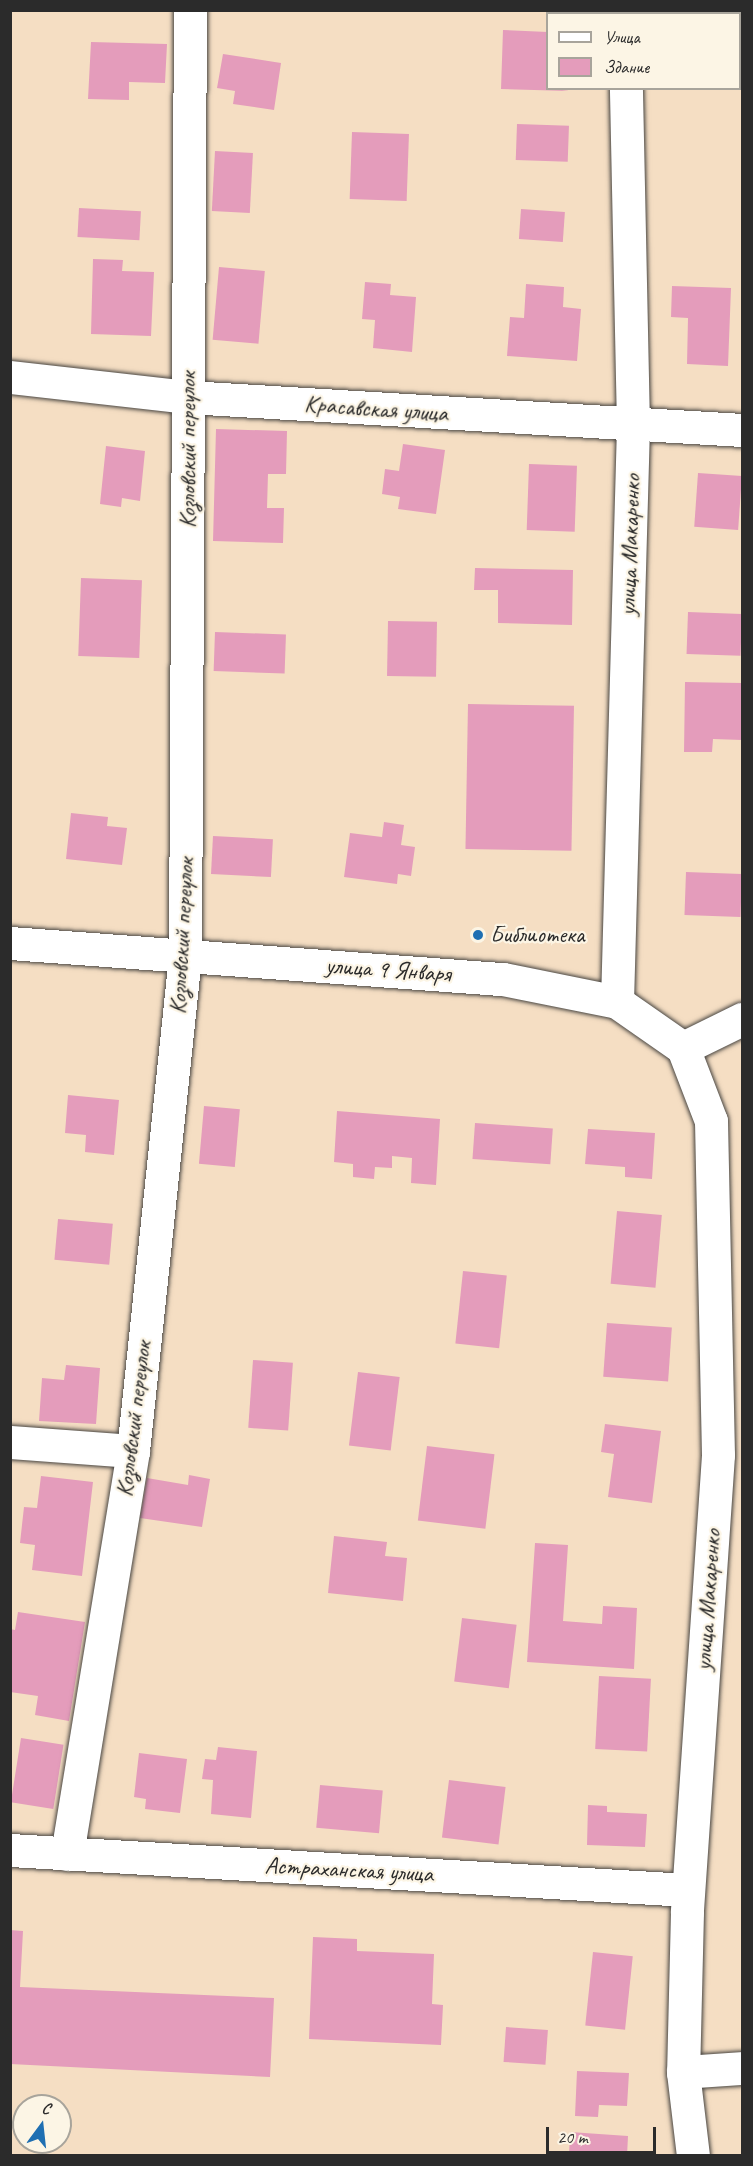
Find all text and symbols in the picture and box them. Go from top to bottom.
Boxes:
legend [546,12,741,90]
text: Улица [604,26,640,48]
text: Здание [604,56,649,78]
street label: Козловский переулок [174,372,202,528]
street label: Красавская улица [303,390,449,428]
street label: улица Макаренко [613,473,647,617]
street label: Козловский переулок [164,857,200,1015]
place label: Библиотека [490,921,584,949]
marker: Библиотека [471,928,485,942]
street label: улица 9 Января [324,951,452,989]
street label: Козловский переулок [110,1340,158,1498]
street label: улица Макаренко [689,1528,727,1672]
street label: Астраханская улица [263,1851,435,1889]
north arrow [12,2094,72,2154]
text: С [40,2098,53,2119]
scale bar [549,2115,658,2153]
text: 20 m [557,2126,588,2148]

